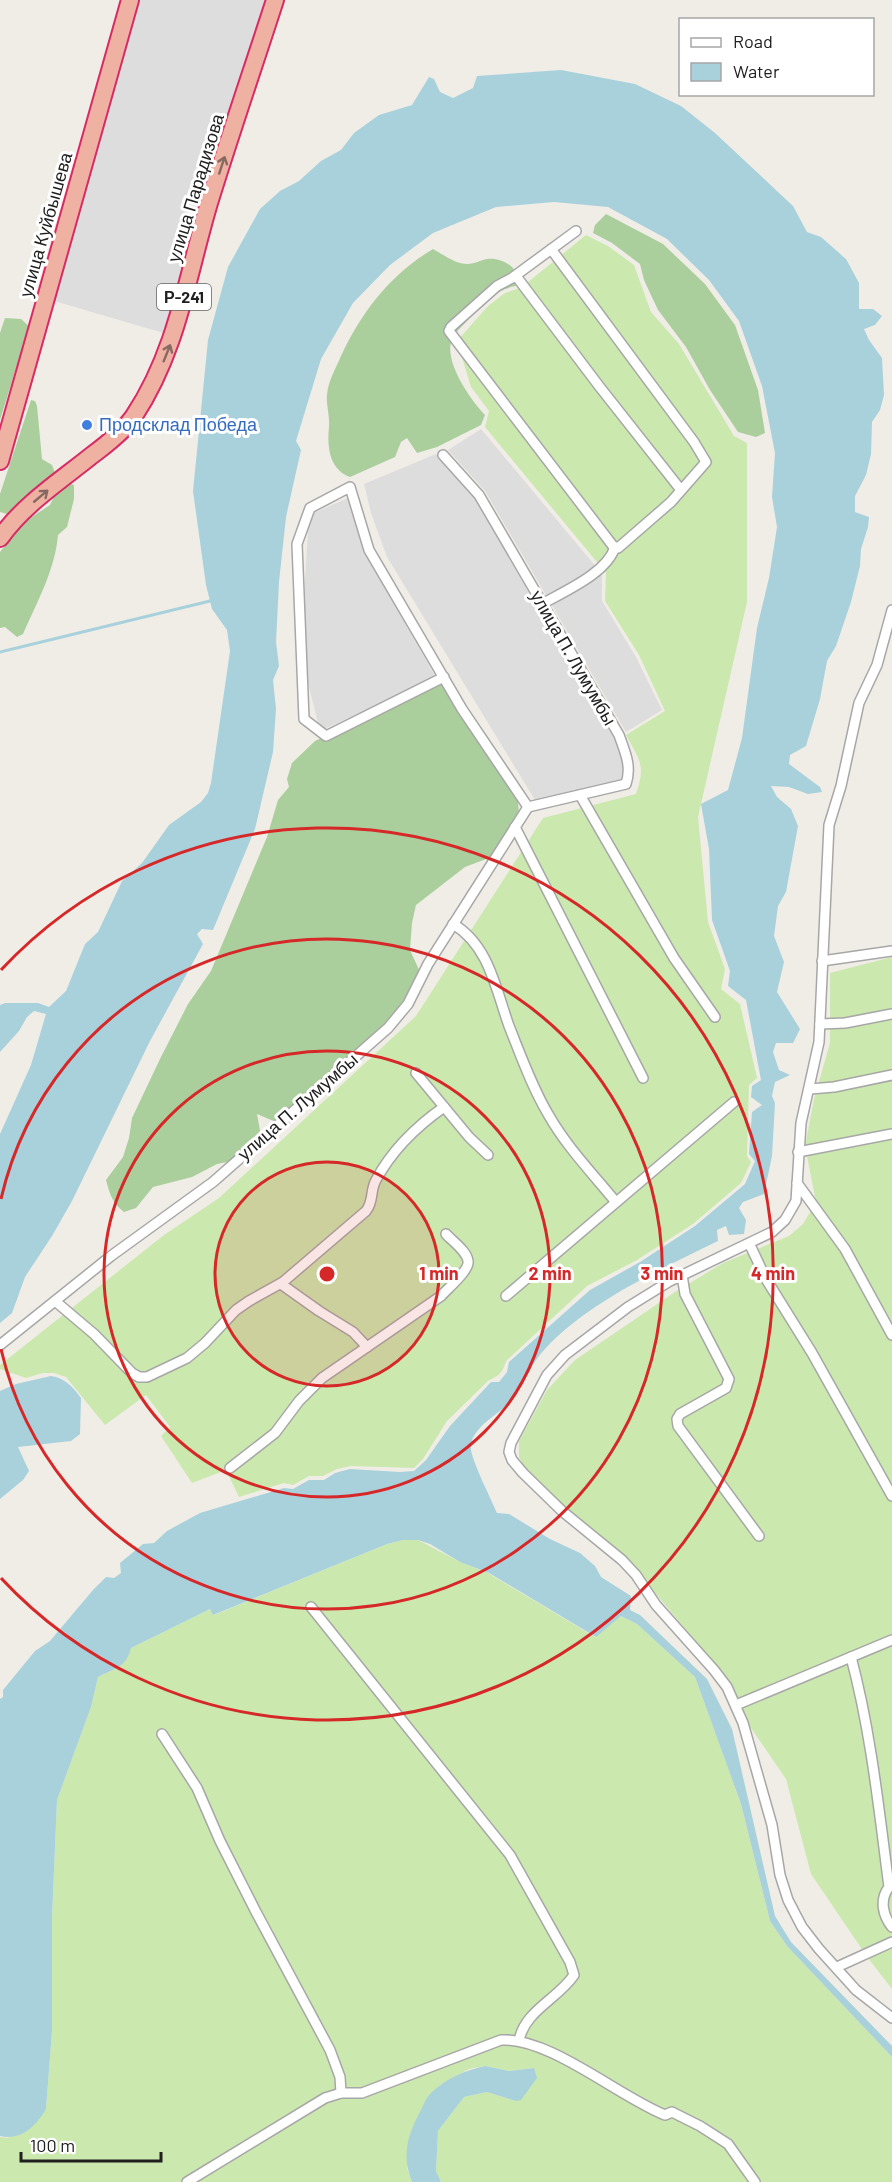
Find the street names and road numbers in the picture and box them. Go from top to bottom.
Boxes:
street label: улица Парадизова [162,110,228,265]
street label: улица Куйбышева [14,149,77,300]
road number: Р-241 [157,284,211,310]
street label: улица П. Лумумбы [526,586,621,729]
street label: улица П. Лумумбы [233,1048,362,1164]

